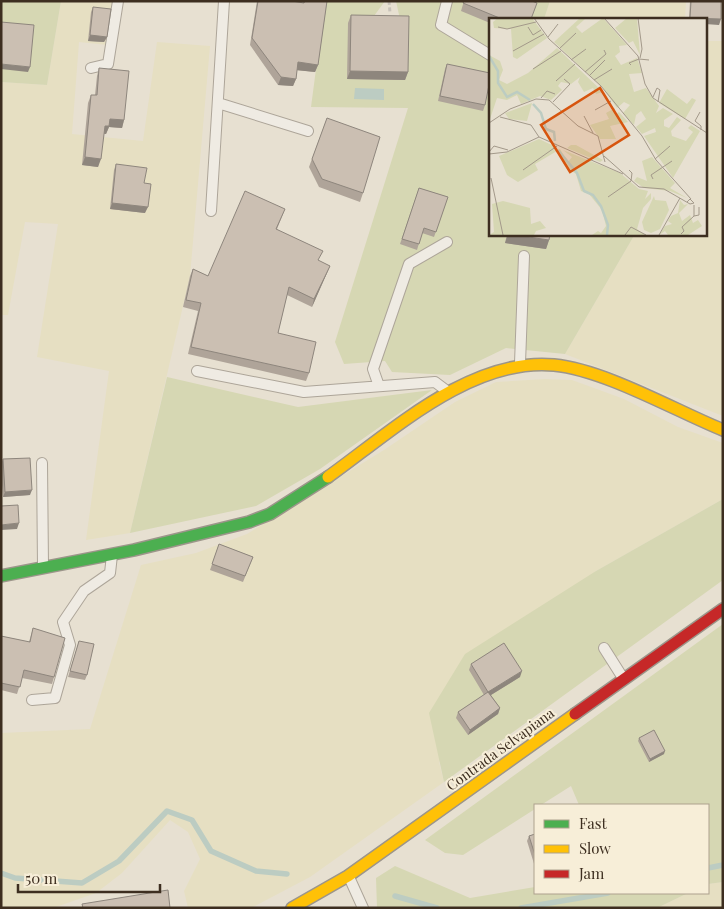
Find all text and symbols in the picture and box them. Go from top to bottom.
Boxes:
inset map [489,18,706,235]
street label: Contrada Selvapiana [442,703,558,795]
legend [534,804,709,894]
text: Fast [579,813,608,833]
text: Slow [579,838,611,858]
scale bar [18,862,160,894]
text: Jam [578,863,605,883]
text: 50 m [25,868,58,888]

